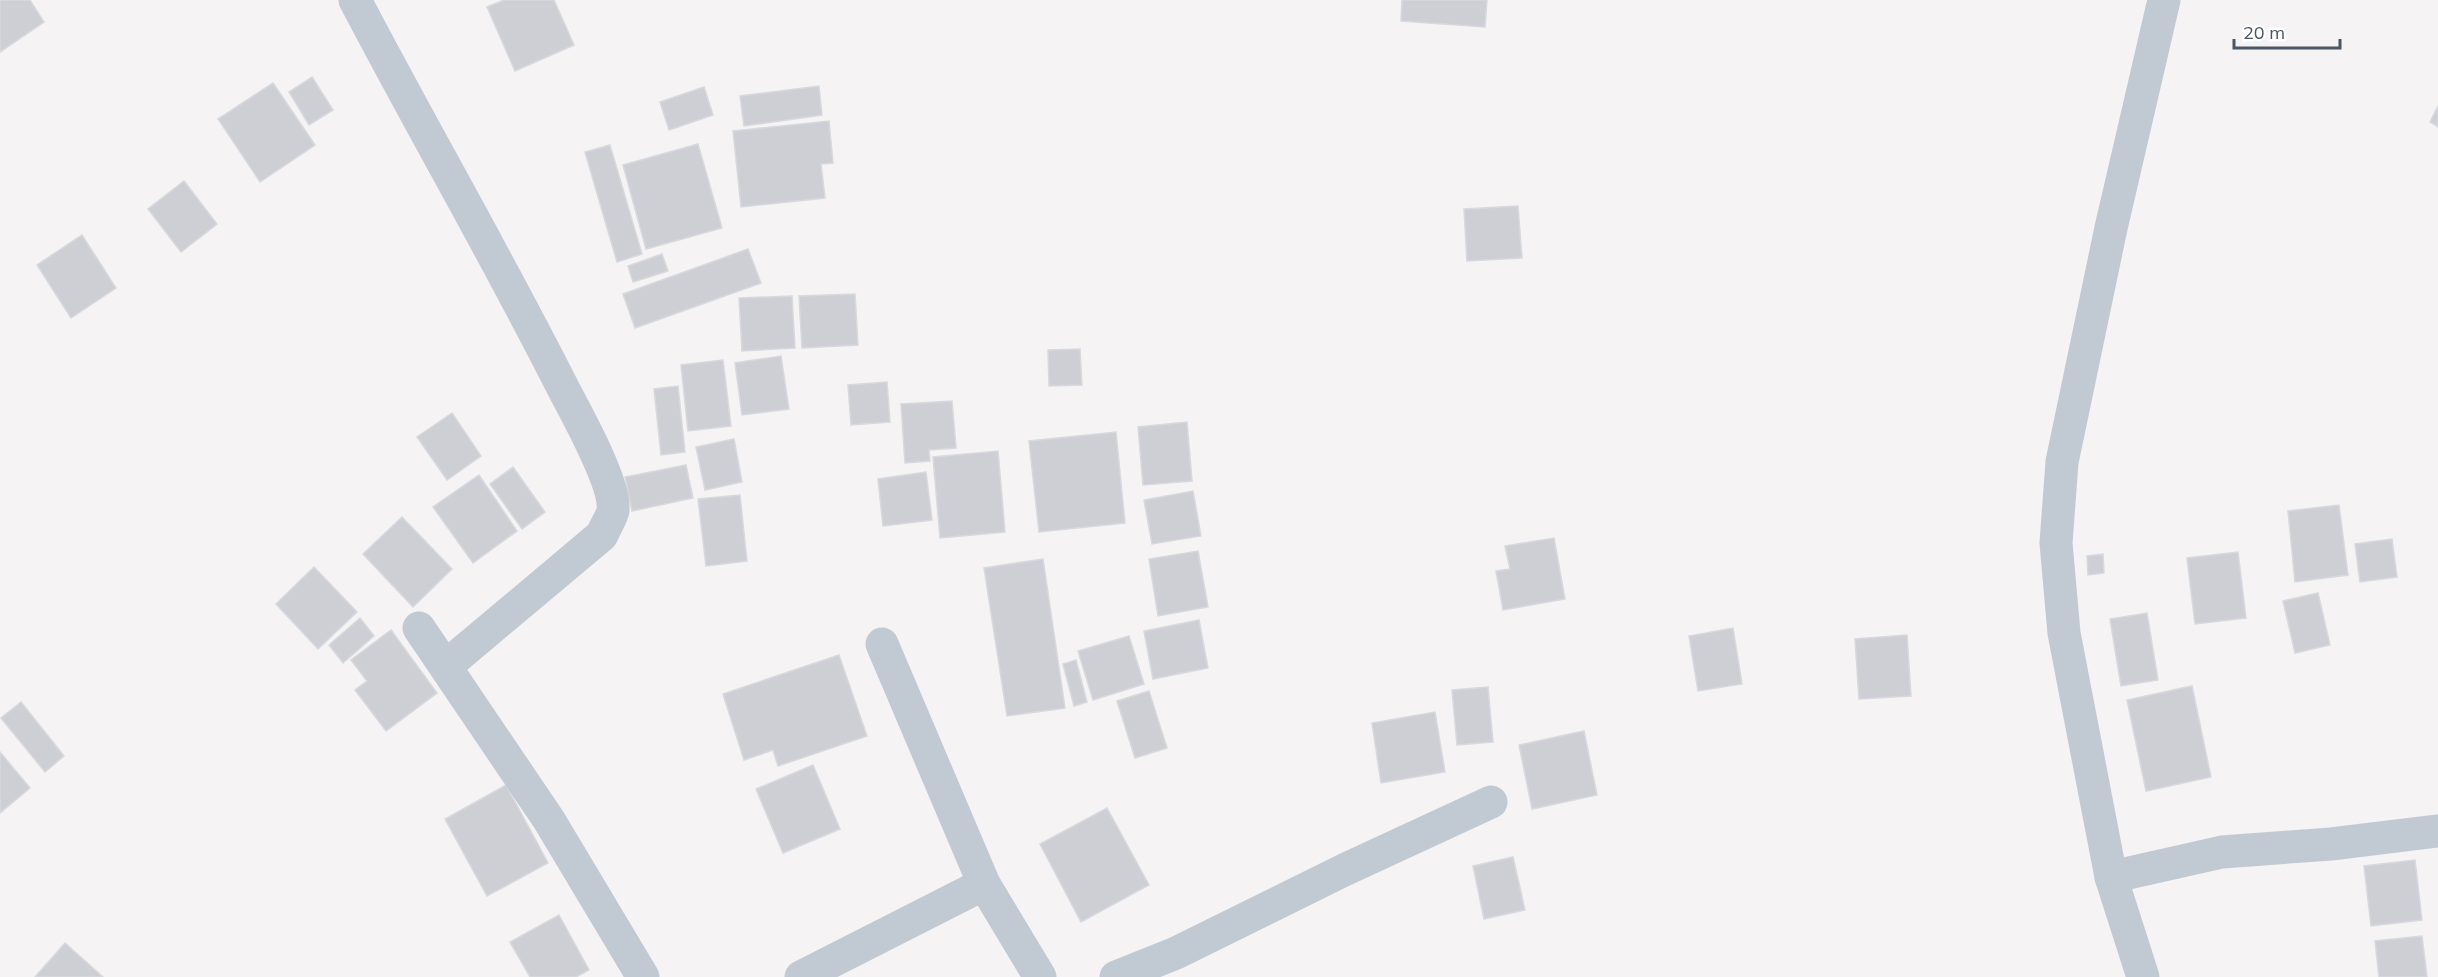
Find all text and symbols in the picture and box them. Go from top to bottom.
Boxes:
scale bar [2234,12,2340,50]
text: 20 m [2243,21,2285,44]

